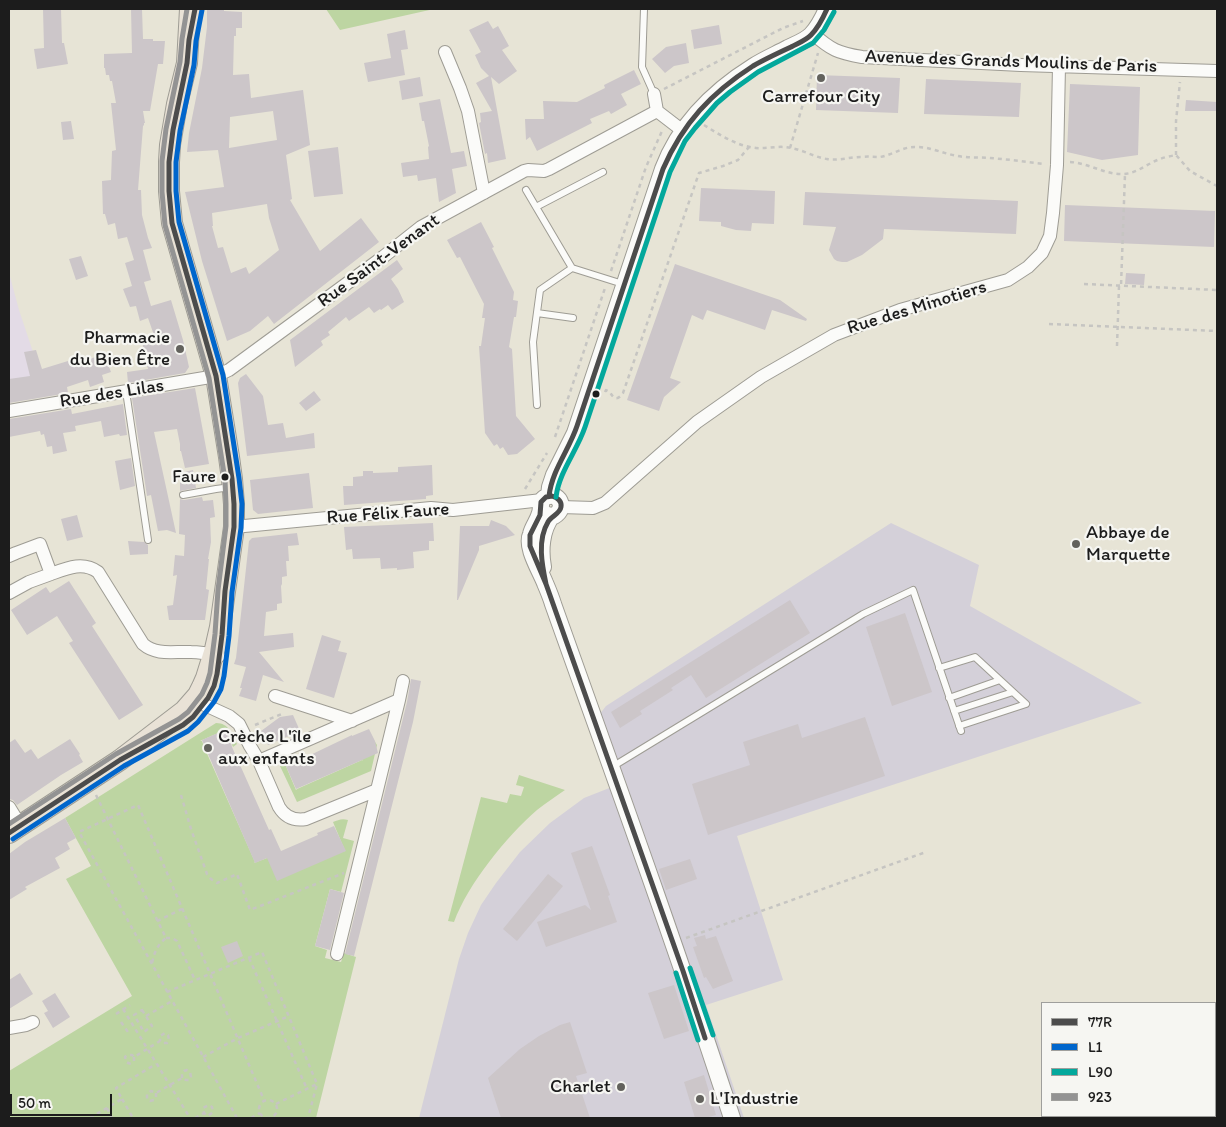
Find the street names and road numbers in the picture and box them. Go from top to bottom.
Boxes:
street label: Avenue des Grands Moulins de Paris [864,46,1158,78]
street label: Rue Saint-Venant [314,209,444,313]
street label: Rue des Minotiers [845,276,989,340]
street label: Rue des Lilas [58,375,166,413]
street label: Rue Félix Faure [326,498,450,530]

